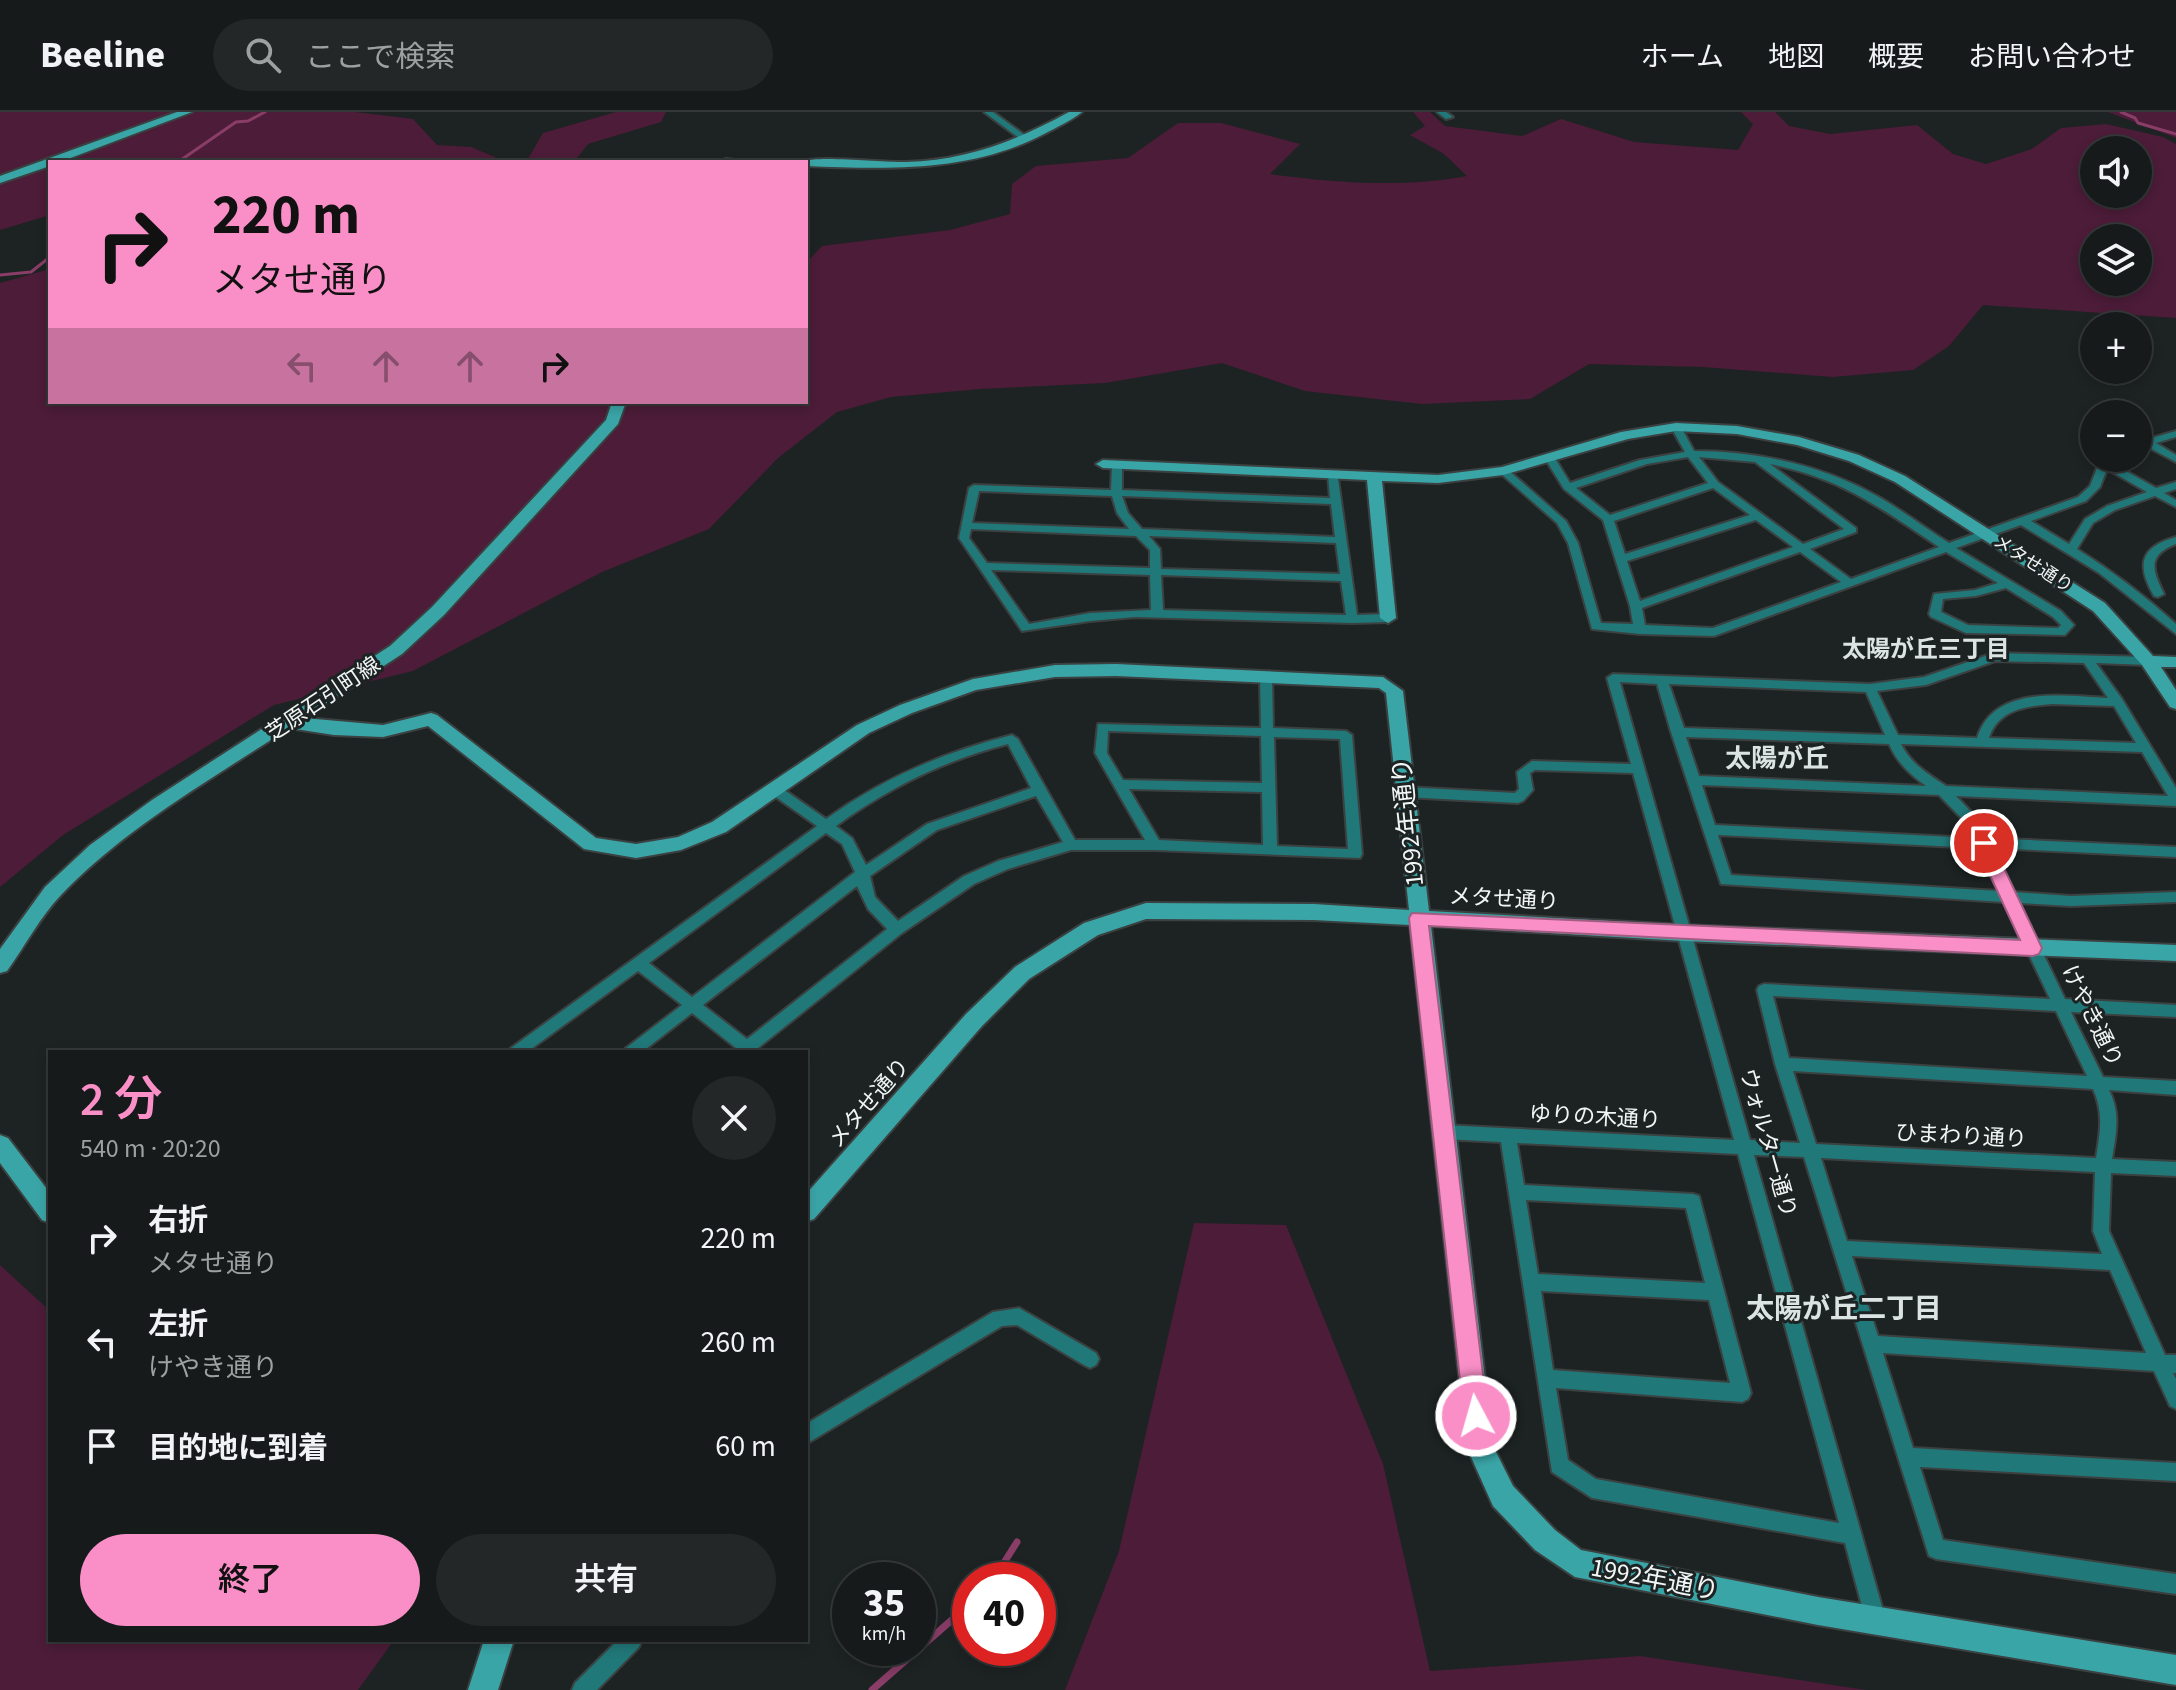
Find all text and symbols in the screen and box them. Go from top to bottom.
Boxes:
search box [213,19,773,91]
text: Beeline [40,28,165,82]
icon: search [241,33,285,77]
text: ここで検索 [305,36,455,79]
text: ホーム [1641,37,1724,77]
text: 地図 [1768,37,1824,77]
text: 概要 [1868,37,1924,77]
text: お問い合わせ [1968,37,2136,77]
map controls [2080,136,2152,472]
button: sound [2080,136,2152,208]
text: 220 m [212,176,360,255]
icon: right [80,192,184,296]
button: layers [2080,224,2152,296]
text: メタせ通り [212,255,392,306]
button: + [2080,312,2152,384]
icon: left [280,344,324,388]
icon: ahead [364,344,408,388]
icon: ahead [448,344,492,388]
icon: right [532,344,576,388]
button: − [2080,400,2152,472]
street label: メタせ通り [1988,529,2078,599]
district label: 太陽が丘三丁目 [1842,632,2010,667]
street label: 芝原石引町線 [259,649,387,749]
district label: 太陽が丘 [1725,740,1829,777]
street label: 1992年通り [1383,756,1433,888]
pin [1950,809,2018,877]
icon: arrive [1962,821,2006,865]
street label: メタせ通り [1448,880,1560,918]
street label: けやき通り [2054,960,2130,1072]
street label: メタせ通り [821,1051,917,1155]
street label: ウォルター通り [1731,1065,1805,1221]
text: 2 分 [80,1066,162,1134]
button: close [692,1076,776,1160]
street label: ゆりの木通り [1528,1098,1662,1136]
street label: ひまわり通り [1894,1117,2028,1155]
text: 540 m · 20:20 [80,1130,221,1167]
text: 右折 [148,1199,208,1242]
icon: right [80,1216,124,1260]
text: 220 m [700,1217,776,1260]
text: メタせ通り [148,1245,278,1282]
district label: 太陽が丘二丁目 [1746,1289,1942,1329]
text: 左折 [148,1303,208,1346]
icon: left [80,1320,124,1364]
text: 260 m [700,1321,776,1364]
text: けやき通り [148,1349,278,1386]
position arrow [1434,1374,1518,1458]
icon: arrive [80,1424,124,1468]
text: 60 m [715,1425,776,1468]
text: 目的地に到着 [148,1427,328,1470]
button: 終了 [80,1534,420,1626]
button: 共有 [436,1534,776,1626]
street label: 1992年通り [1588,1548,1722,1610]
speed limit sign: 40 [952,1562,1056,1666]
text: 35 [863,1575,905,1632]
text: km/h [862,1620,906,1648]

